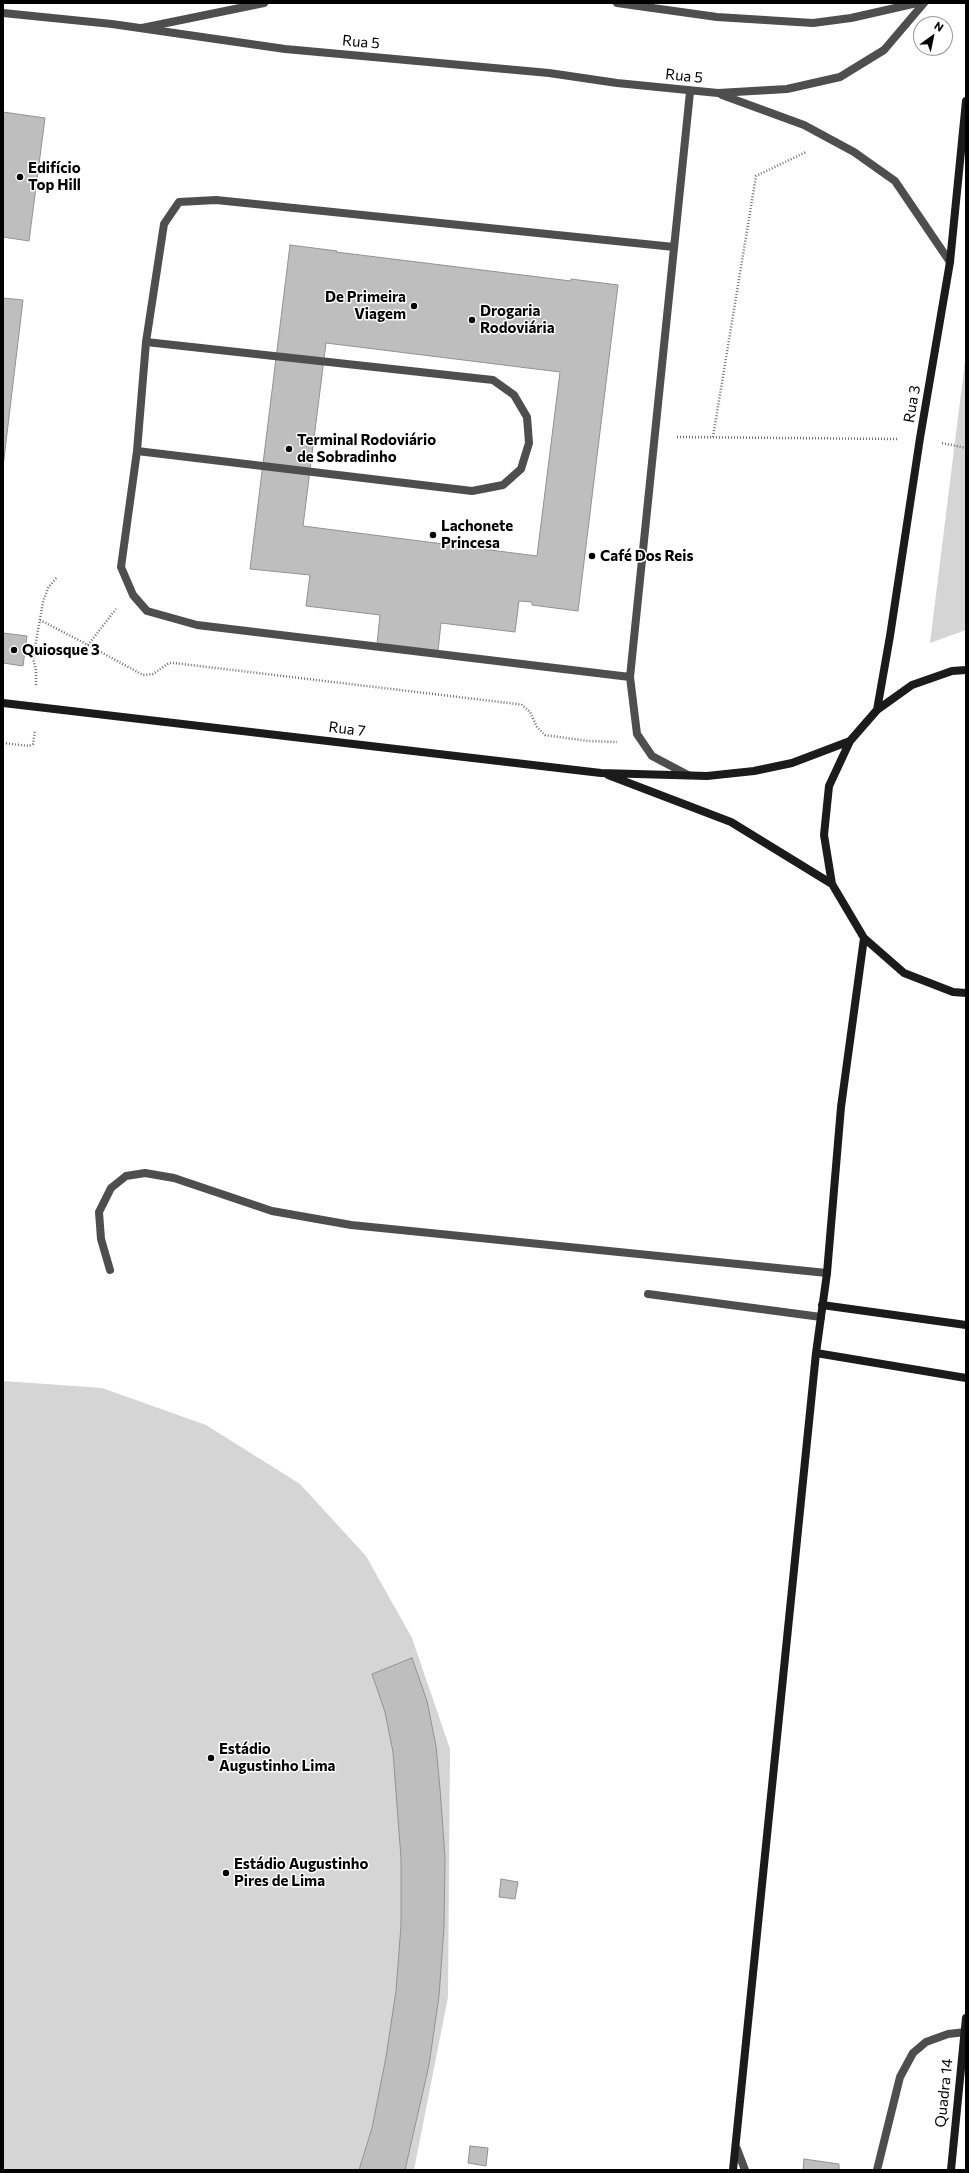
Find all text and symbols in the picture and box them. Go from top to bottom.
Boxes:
north arrow [913,16,953,56]
text: N [932,19,946,34]
street label: Rua 5 [341,31,381,53]
street label: Rua 5 [664,65,704,87]
place label: Edifício Top Hill [28,159,81,194]
marker: Edifício Top Hill [15,172,25,182]
place label: De Primeira Viagem [325,288,406,323]
marker: De Primeira Viagem [409,301,419,311]
place label: Drogaria Rodoviária [480,302,555,337]
marker: Drogaria Rodoviária [467,315,477,325]
street label: Rua 3 [900,384,924,424]
place label: Terminal Rodoviário de Sobradinho [297,431,436,466]
marker: Terminal Rodoviário de Sobradinho [284,444,294,454]
place label: Lachonete Princesa [441,517,513,552]
marker: Lachonete Princesa [428,530,438,540]
place label: Café Dos Reis [600,547,693,565]
marker: Café Dos Reis [587,551,597,561]
place label: Quiosque 3 [22,641,100,659]
marker: Quiosque 3 [9,645,19,655]
street label: Rua 7 [328,718,366,740]
place label: Estádio Augustinho Lima [219,1740,335,1775]
marker: Estádio Augustinho Lima [206,1753,216,1763]
place label: Estádio Augustinho Pires de Lima [234,1855,368,1890]
marker: Estádio Augustinho Pires de Lima [221,1868,231,1878]
street label: Quadra 14 [931,2058,957,2128]

